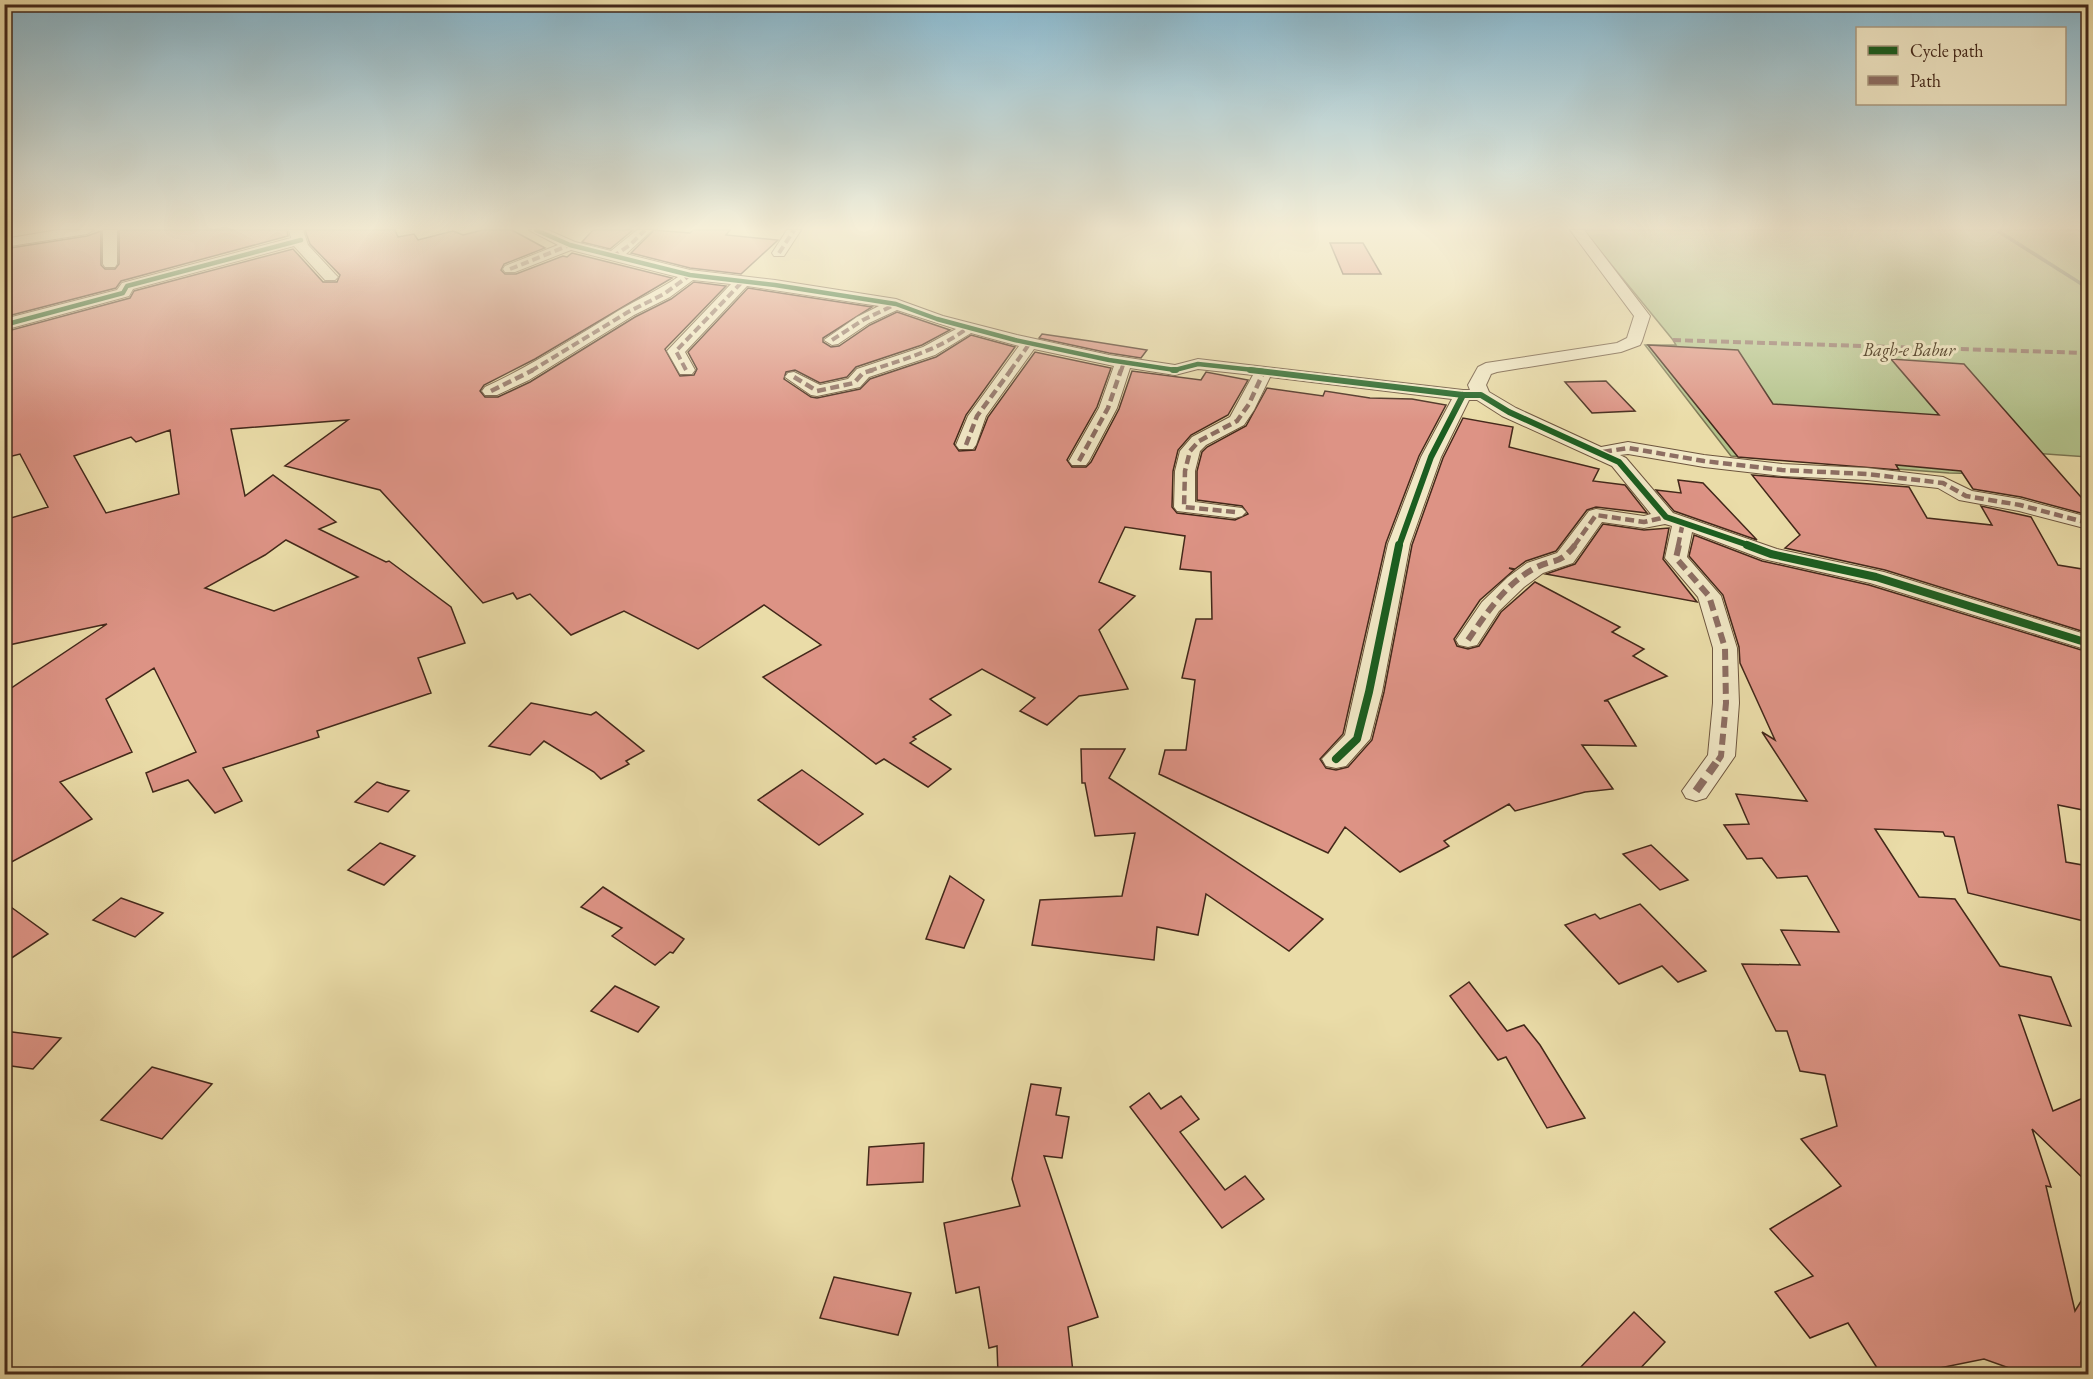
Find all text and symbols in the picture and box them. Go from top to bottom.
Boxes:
legend [1856,27,2066,105]
text: Cycle path [1910,39,1984,62]
text: Path [1910,69,1941,92]
park label: Bagh-e Babur [1862,338,1956,362]

